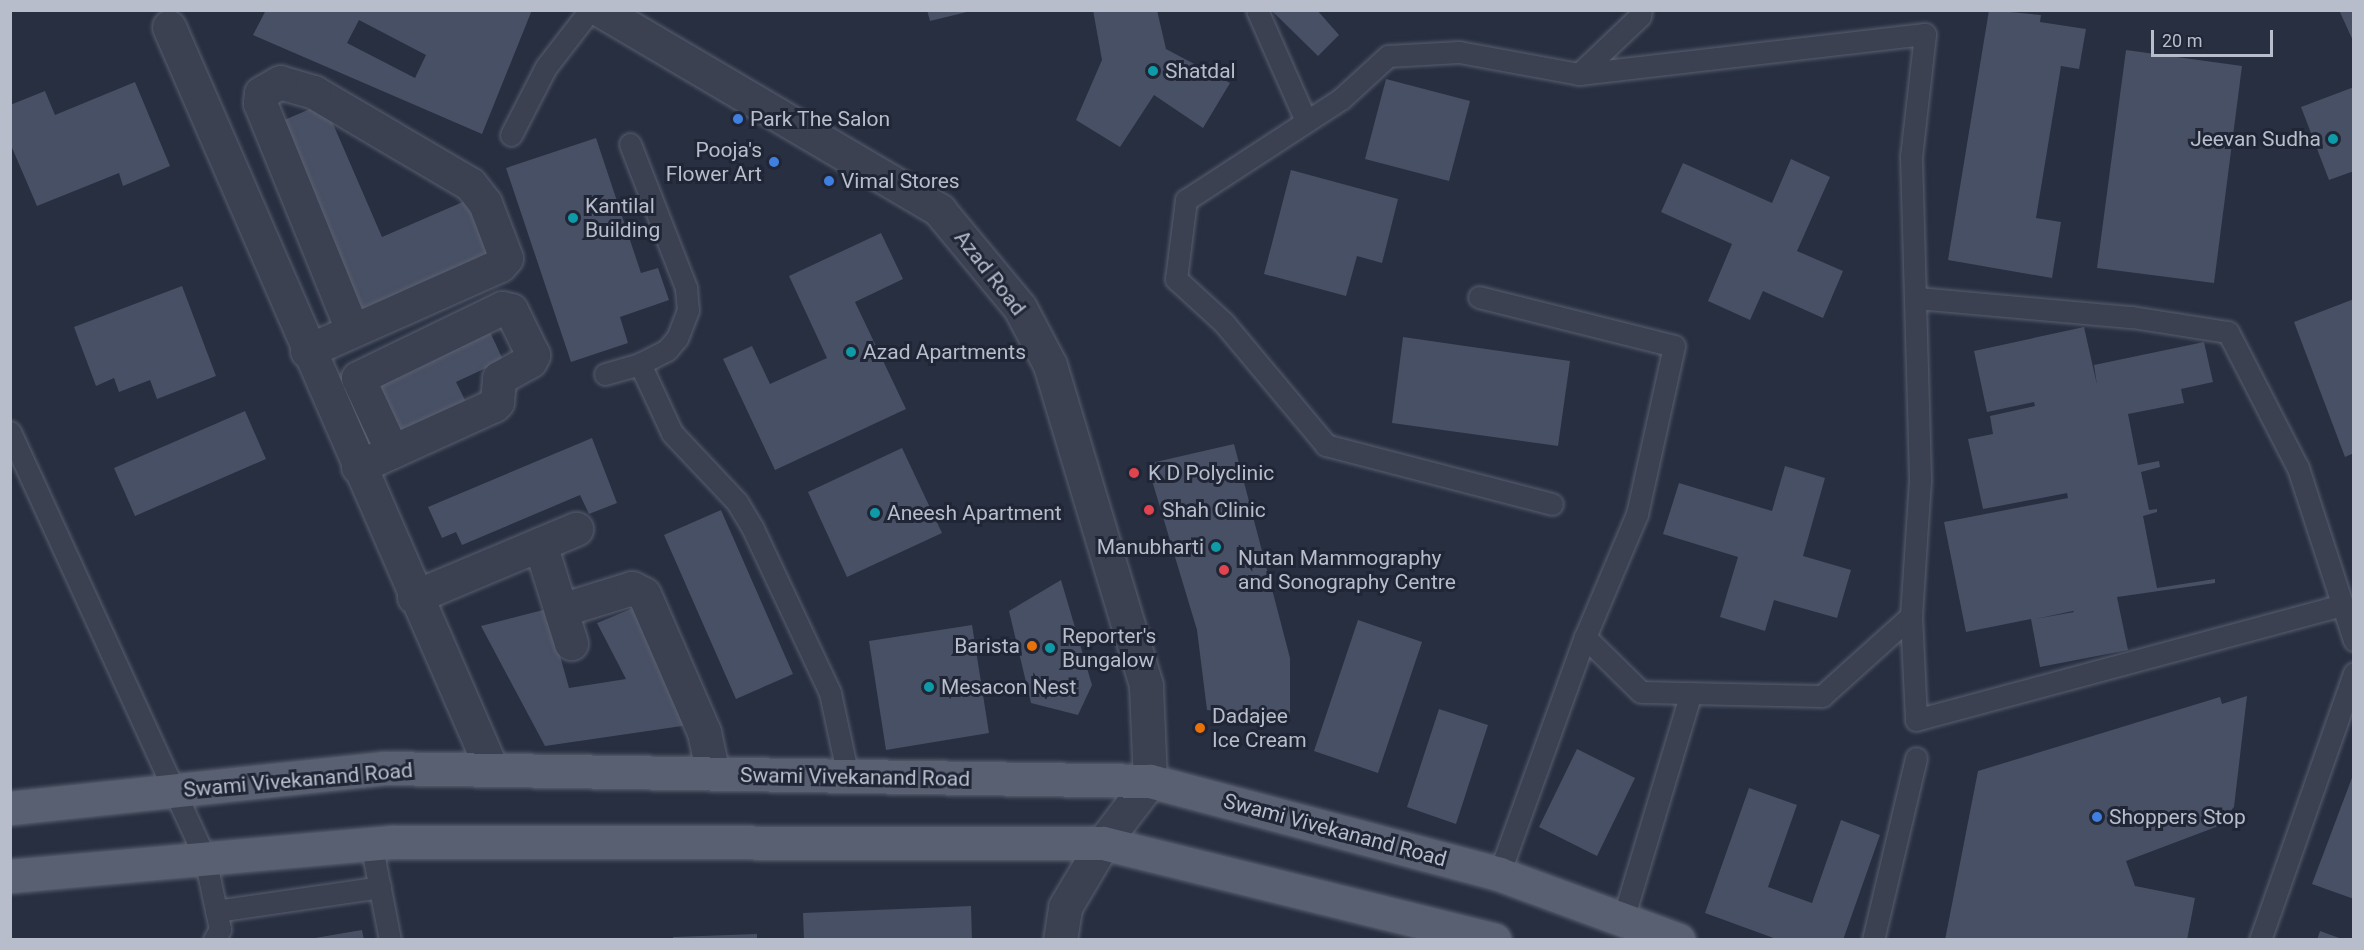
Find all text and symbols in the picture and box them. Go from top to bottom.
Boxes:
scale bar [2154,18,2276,56]
text: 20 m [2162,30,2202,51]
place label: Shatdal [1165,58,1236,84]
marker: Shatdal [1146,64,1160,78]
place label: Park The Salon [750,106,891,132]
marker: Park The Salon [731,112,745,126]
place label: Jeevan Sudha [2190,126,2321,152]
marker: Jeevan Sudha [2326,132,2340,146]
place label: Pooja's Flower Art [666,137,762,187]
marker: Pooja's Flower Art [767,155,781,169]
place label: Vimal Stores [841,168,960,194]
marker: Vimal Stores [822,174,836,188]
place label: Kantilal Building [585,193,660,243]
marker: Kantilal Building [566,211,580,225]
street label: Azad Road [949,225,1031,321]
place label: Azad Apartments [863,339,1026,365]
marker: Azad Apartments [844,345,858,359]
place label: K D Polyclinic [1148,460,1274,486]
marker: K D Polyclinic [1125,464,1143,482]
place label: Shah Clinic [1162,497,1266,523]
place label: Aneesh Apartment [887,500,1062,526]
marker: Shah Clinic [1140,501,1158,519]
marker: Aneesh Apartment [868,506,882,520]
place label: Manubharti [1097,534,1204,560]
marker: Manubharti [1209,540,1223,554]
place label: Nutan Mammography and Sonography Centre [1238,545,1456,595]
marker: Nutan Mammography and Sonography Centre [1215,561,1233,579]
place label: Reporter's Bungalow [1062,623,1156,673]
place label: Barista [954,633,1020,659]
marker: Barista [1025,639,1039,653]
marker: Reporter's Bungalow [1043,641,1057,655]
place label: Mesacon Nest [941,674,1076,700]
marker: Mesacon Nest [922,680,936,694]
place label: Dadajee Ice Cream [1212,703,1307,753]
marker: Dadajee Ice Cream [1193,721,1207,735]
street label: Swami Vivekanand Road [182,757,414,803]
street label: Swami Vivekanand Road [740,762,970,792]
street label: Swami Vivekanand Road [1221,788,1449,872]
place label: Shoppers Stop [2109,804,2246,830]
marker: Shoppers Stop [2090,810,2104,824]

